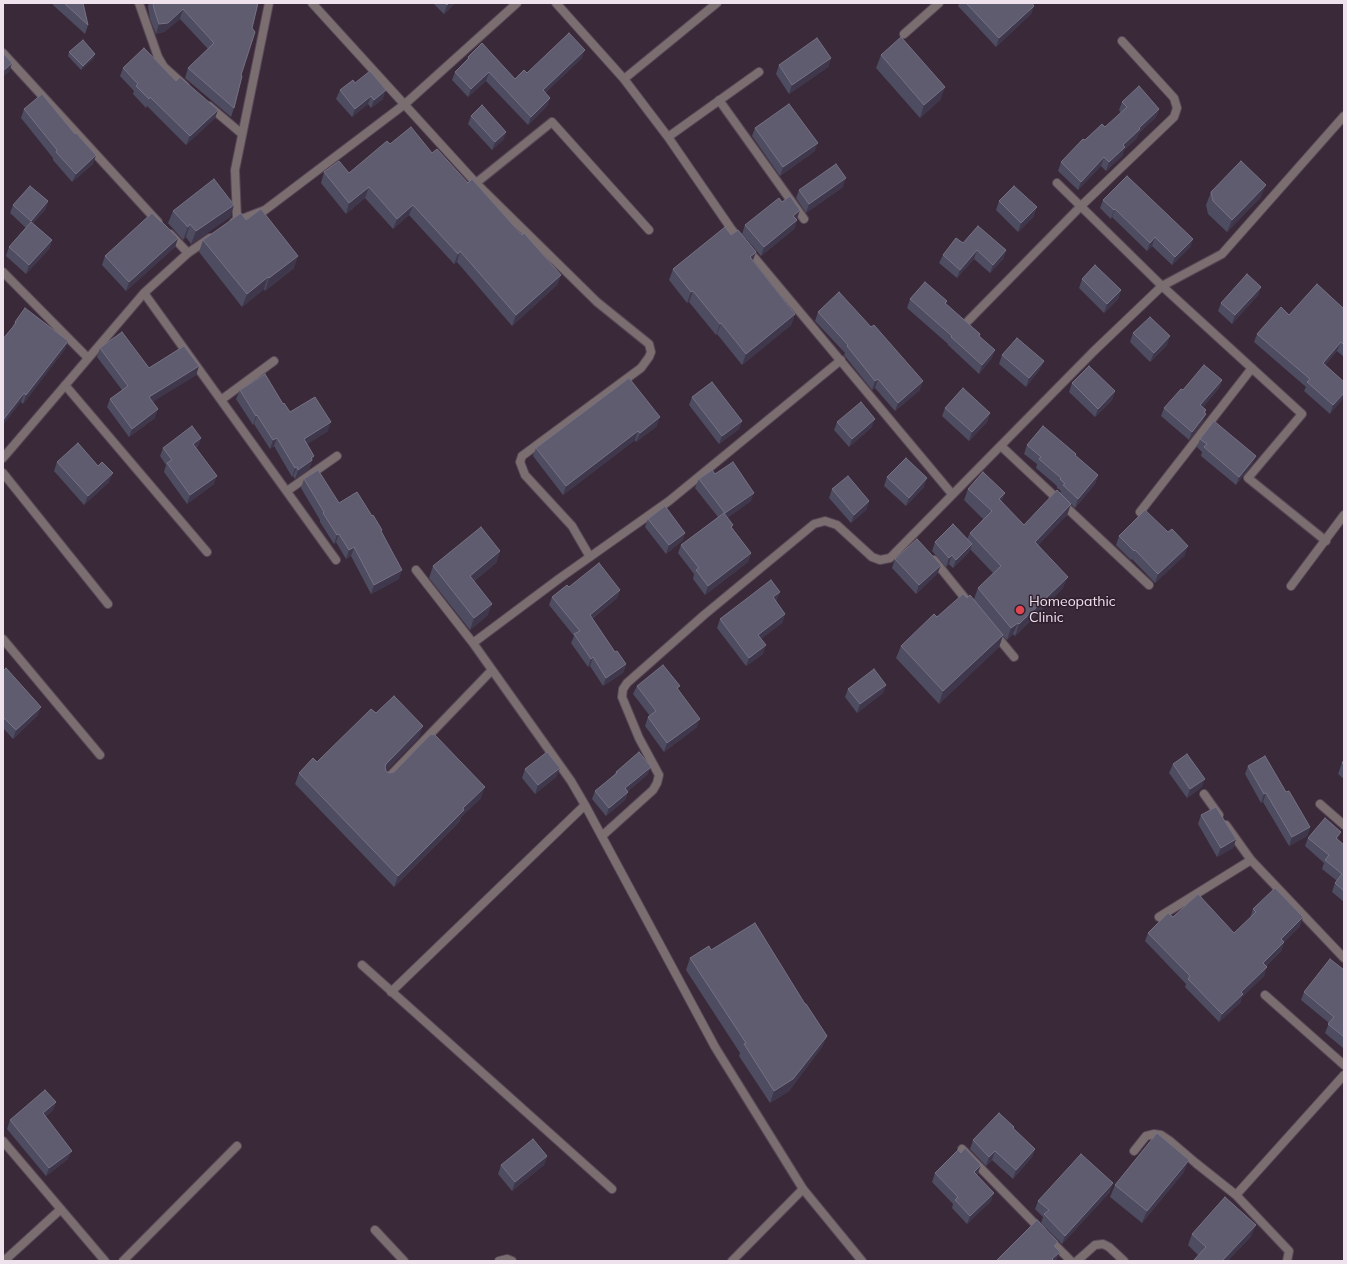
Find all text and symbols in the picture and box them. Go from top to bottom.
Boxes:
place label: Homeopathic Clinic [1029,594,1116,626]
marker: Homeopathic Clinic [1014,604,1026,616]

